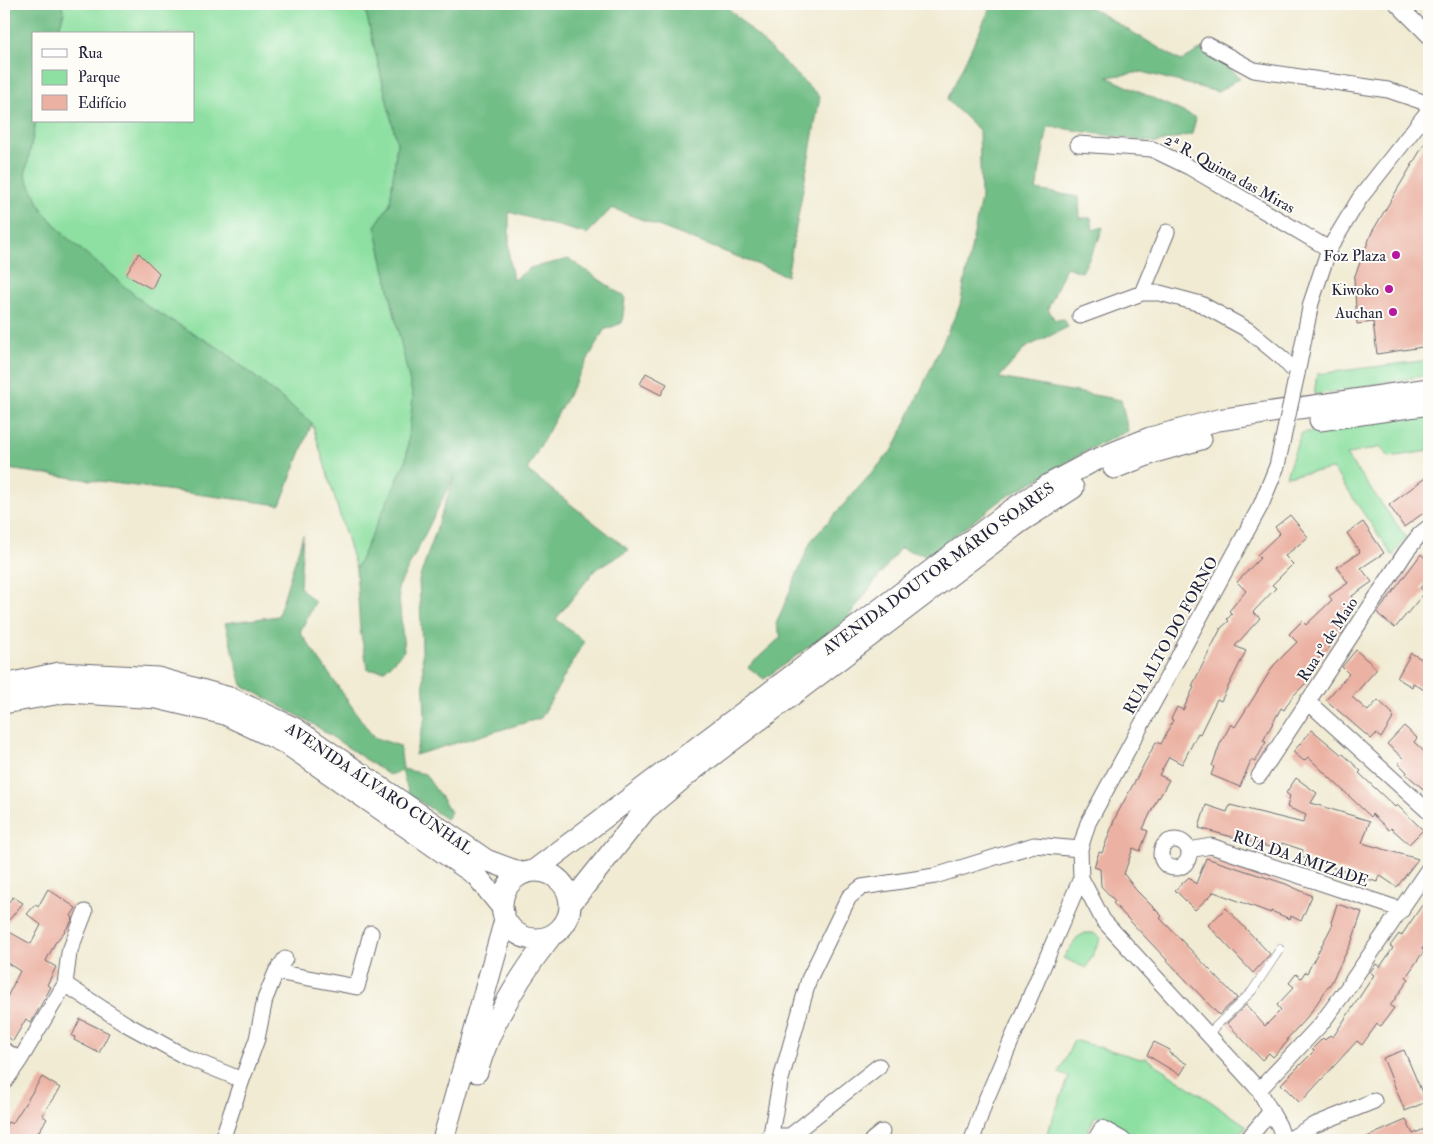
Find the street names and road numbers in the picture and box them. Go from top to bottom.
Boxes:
street label: 2ª R. Quinta das Miras [1161,130,1298,218]
street label: AVENIDA DOUTOR MÁRIO SOARES [817,477,1058,660]
street label: RUA ALTO DO FORNO [1119,553,1223,718]
street label: Rua 1º de Maio [1293,593,1363,685]
street label: AVENIDA ÁLVARO CUNHAL [281,717,478,859]
street label: RUA DA AMIZADE [1230,826,1371,892]

